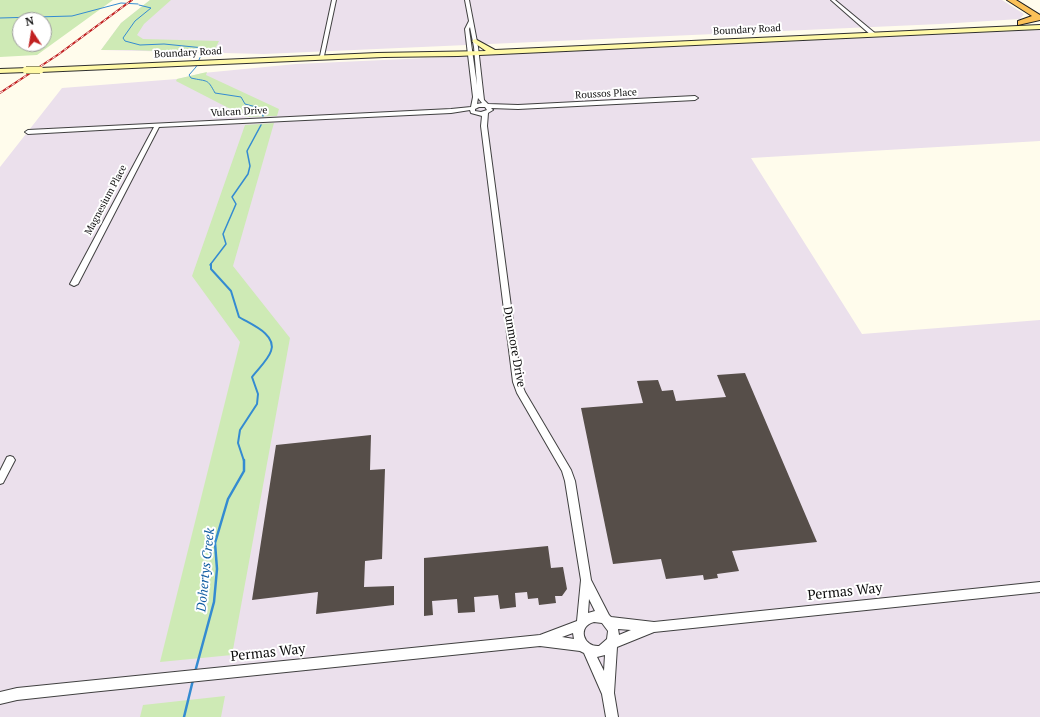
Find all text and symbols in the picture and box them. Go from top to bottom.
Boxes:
north arrow [12,12,52,52]
text: N [24,14,35,29]
street label: Boundary Road [713,22,781,38]
street label: Boundary Road [154,45,222,61]
street label: Roussos Place [575,86,637,102]
street label: Vulcan Drive [210,105,268,119]
street label: Magnesium Place [82,163,130,237]
street label: Dunmore Drive [500,306,528,388]
water label: Dohertys Creek [194,527,218,613]
street label: Permas Way [807,580,883,604]
street label: Permas Way [230,641,306,665]

